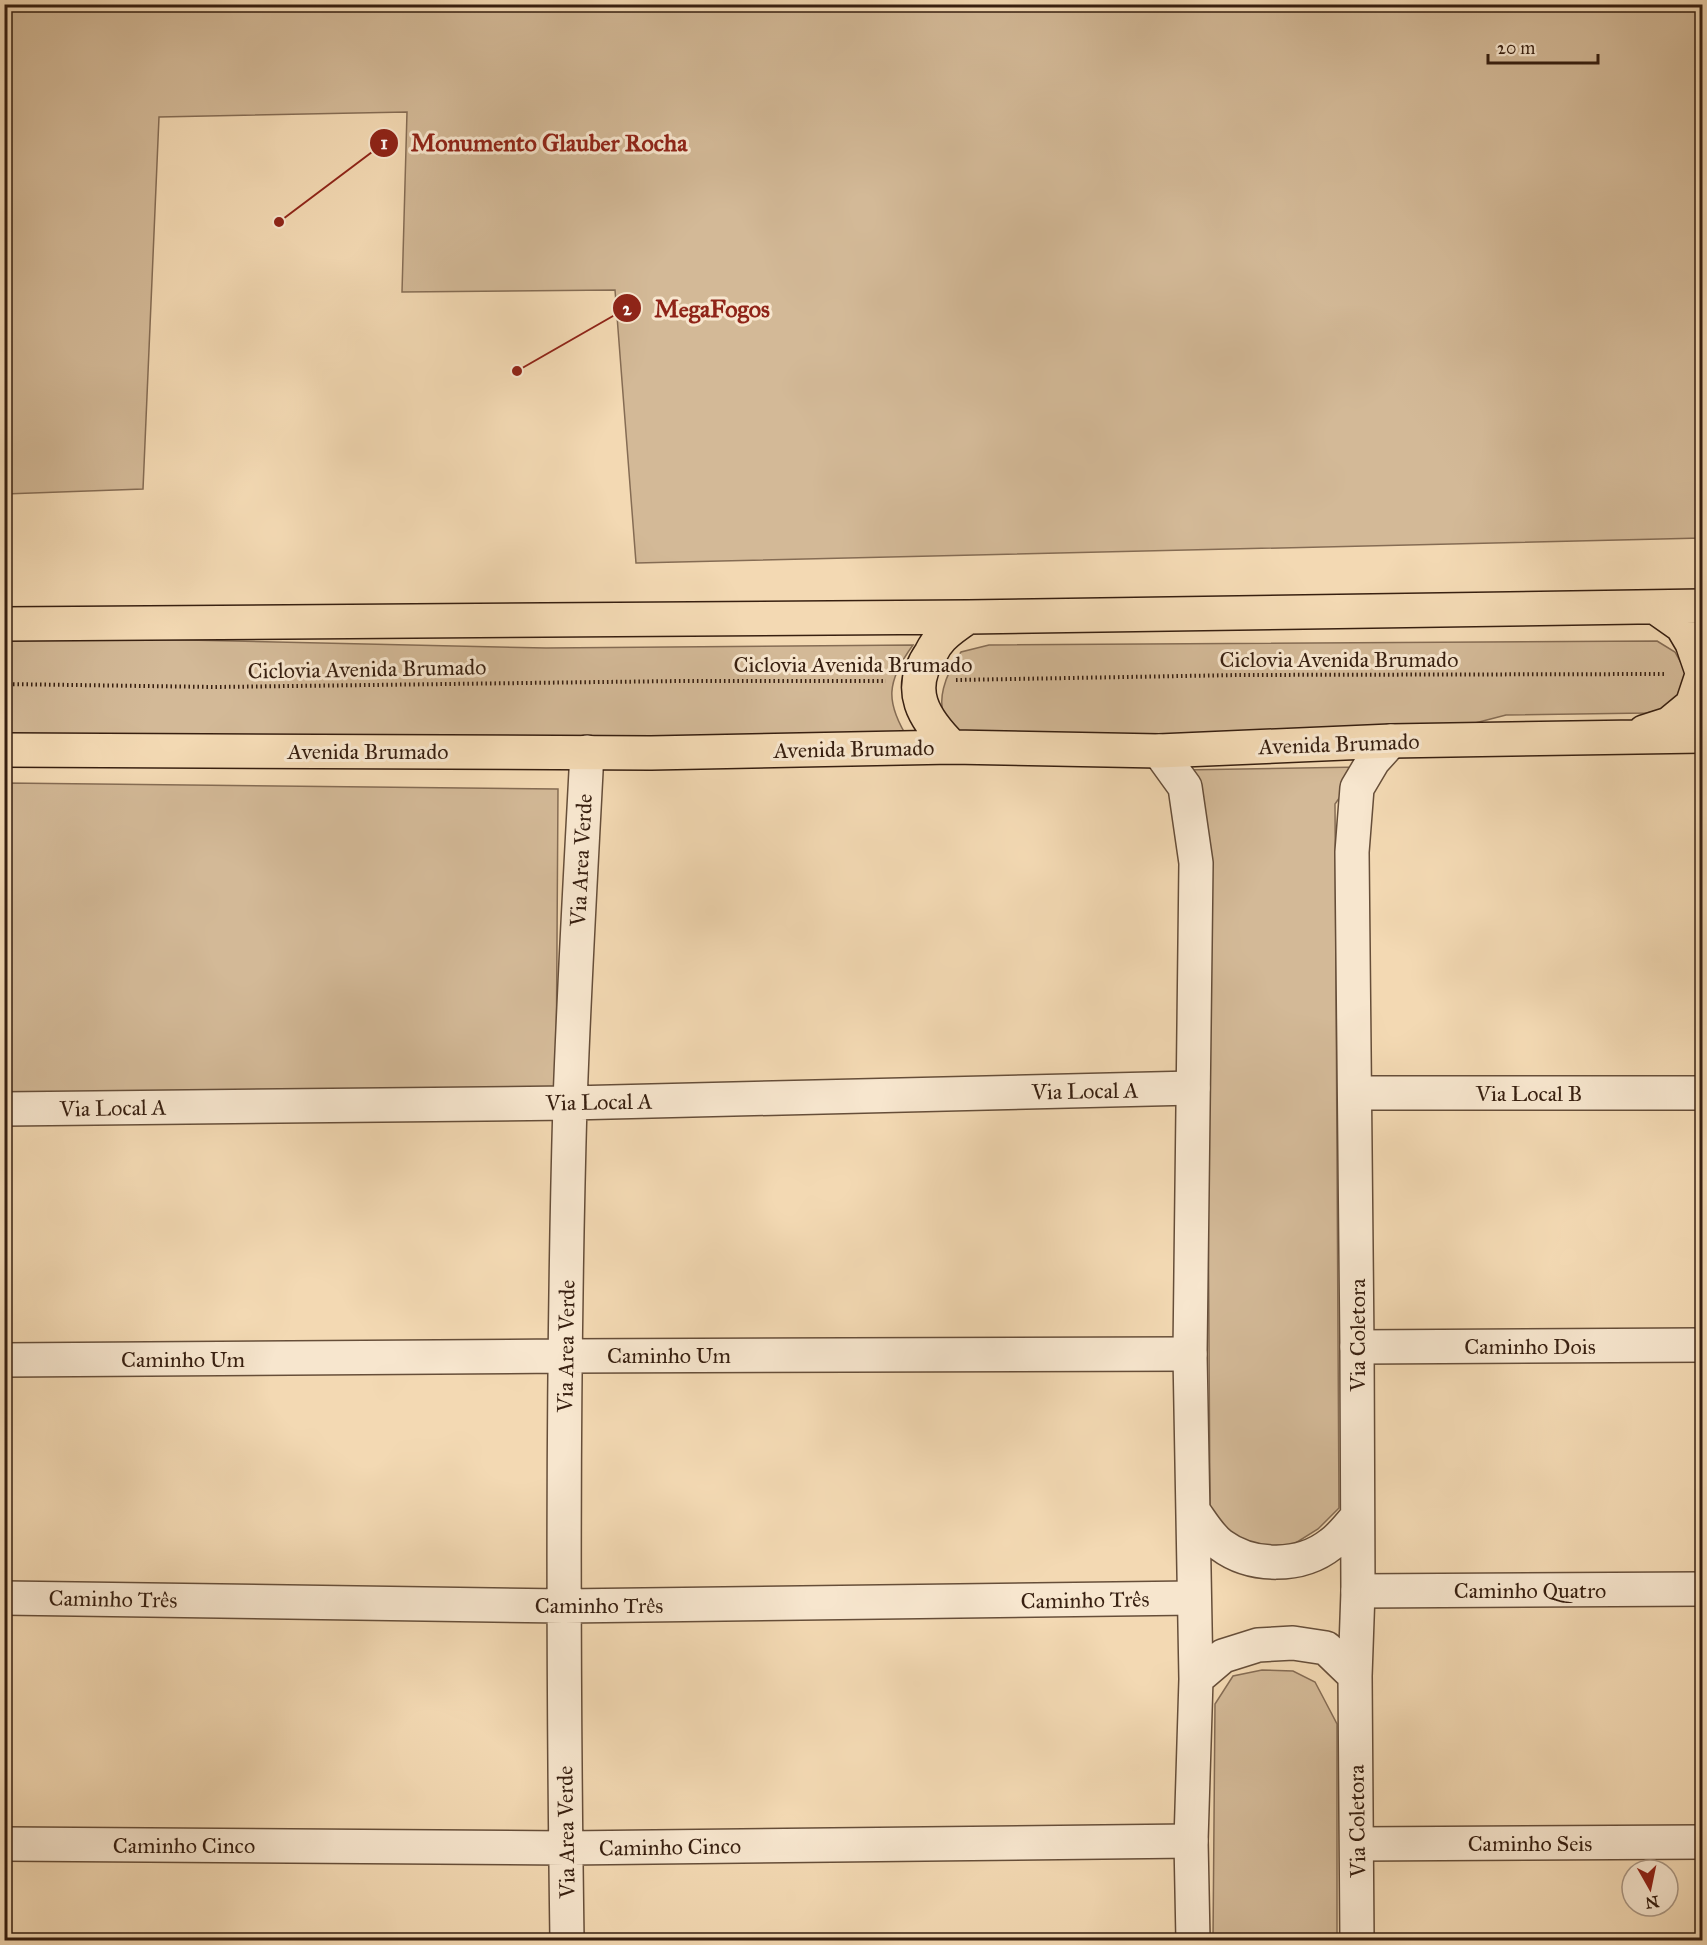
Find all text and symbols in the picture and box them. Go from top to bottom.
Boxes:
scale bar [1488,27,1598,65]
text: 20 m [1497,37,1535,59]
callout: Monumento Glauber Rocha [369,122,699,164]
text: Monumento Glauber Rocha [411,128,688,158]
text: 1 [380,132,388,154]
callout: MegaFogos [612,287,782,329]
text: MegaFogos [654,294,770,324]
text: 2 [623,298,633,320]
street label: Ciclovia Avenida Brumado [1220,646,1458,673]
street label: Ciclovia Avenida Brumado [734,651,972,678]
street label: Ciclovia Avenida Brumado [247,653,487,685]
street label: Avenida Brumado [1257,728,1420,760]
street label: Avenida Brumado [772,734,935,764]
street label: Avenida Brumado [287,738,448,765]
street label: Via Area Verde [564,793,598,928]
street label: Via Local A [1030,1077,1139,1105]
street label: Via Local B [1475,1080,1582,1107]
street label: Via Local A [544,1088,653,1116]
street label: Via Local A [58,1094,167,1122]
street label: Via Coletora [1344,1278,1371,1393]
street label: Via Area Verde [551,1279,581,1414]
street label: Caminho Dois [1464,1333,1596,1360]
street label: Caminho Um [607,1342,732,1369]
street label: Caminho Um [121,1346,246,1373]
street label: Caminho Quatro [1454,1577,1606,1604]
street label: Caminho Três [48,1584,178,1614]
street label: Caminho Três [1020,1585,1150,1615]
street label: Caminho Três [535,1592,663,1619]
street label: Via Coletora [1343,1764,1372,1879]
street label: Via Area Verde [551,1765,581,1900]
street label: Caminho Seis [1468,1830,1592,1857]
street label: Caminho Cinco [113,1832,255,1859]
street label: Caminho Cinco [599,1832,741,1862]
north arrow [1620,1858,1680,1918]
text: N [1644,1892,1660,1913]

